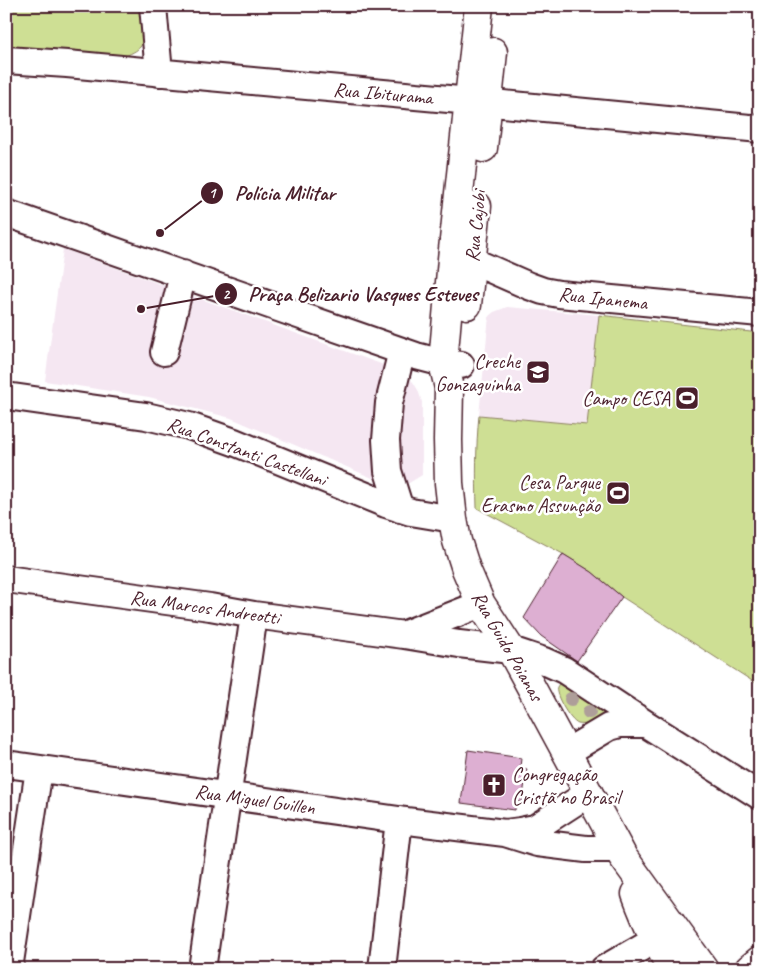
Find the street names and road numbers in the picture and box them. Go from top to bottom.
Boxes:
street label: Rua Ibiturama [332,77,435,110]
street label: Rua Cajobi [459,187,492,263]
street label: Rua Ipanema [557,281,651,316]
street label: Rua Constanti Castellani [164,411,332,493]
street label: Rua Marcos Andreotti [129,585,283,631]
street label: Rua Guido Poianas [466,587,550,708]
street label: Rua Miguel Guillen [193,779,318,820]

